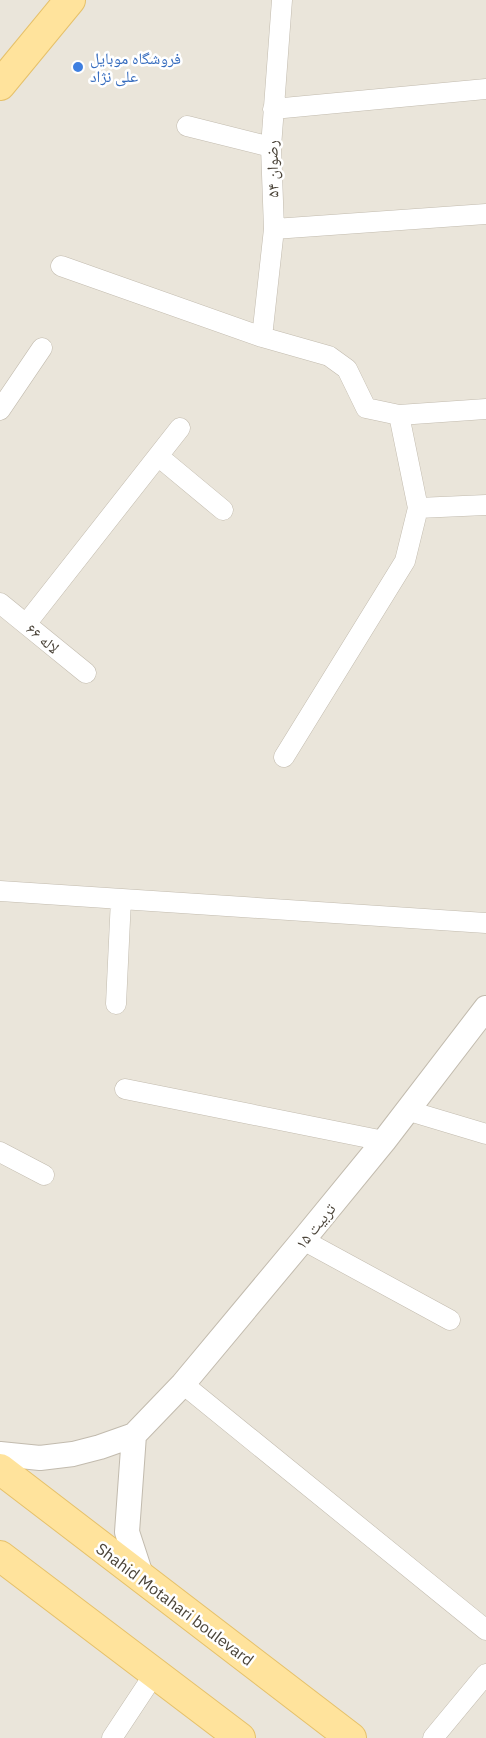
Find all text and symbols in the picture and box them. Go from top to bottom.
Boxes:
place label: فروشگاه موبایل علی نژاد [90,48,181,87]
marker: فروشگاه موبایل علی نژاد [71,60,85,74]
street label: رضوان ۵۴ [261,140,284,198]
street label: لاله ۶۶ [22,618,64,658]
street label: تربیت ۱۵ [290,1199,340,1253]
street label: Shahid Motahari boulevard [92,1538,258,1670]

